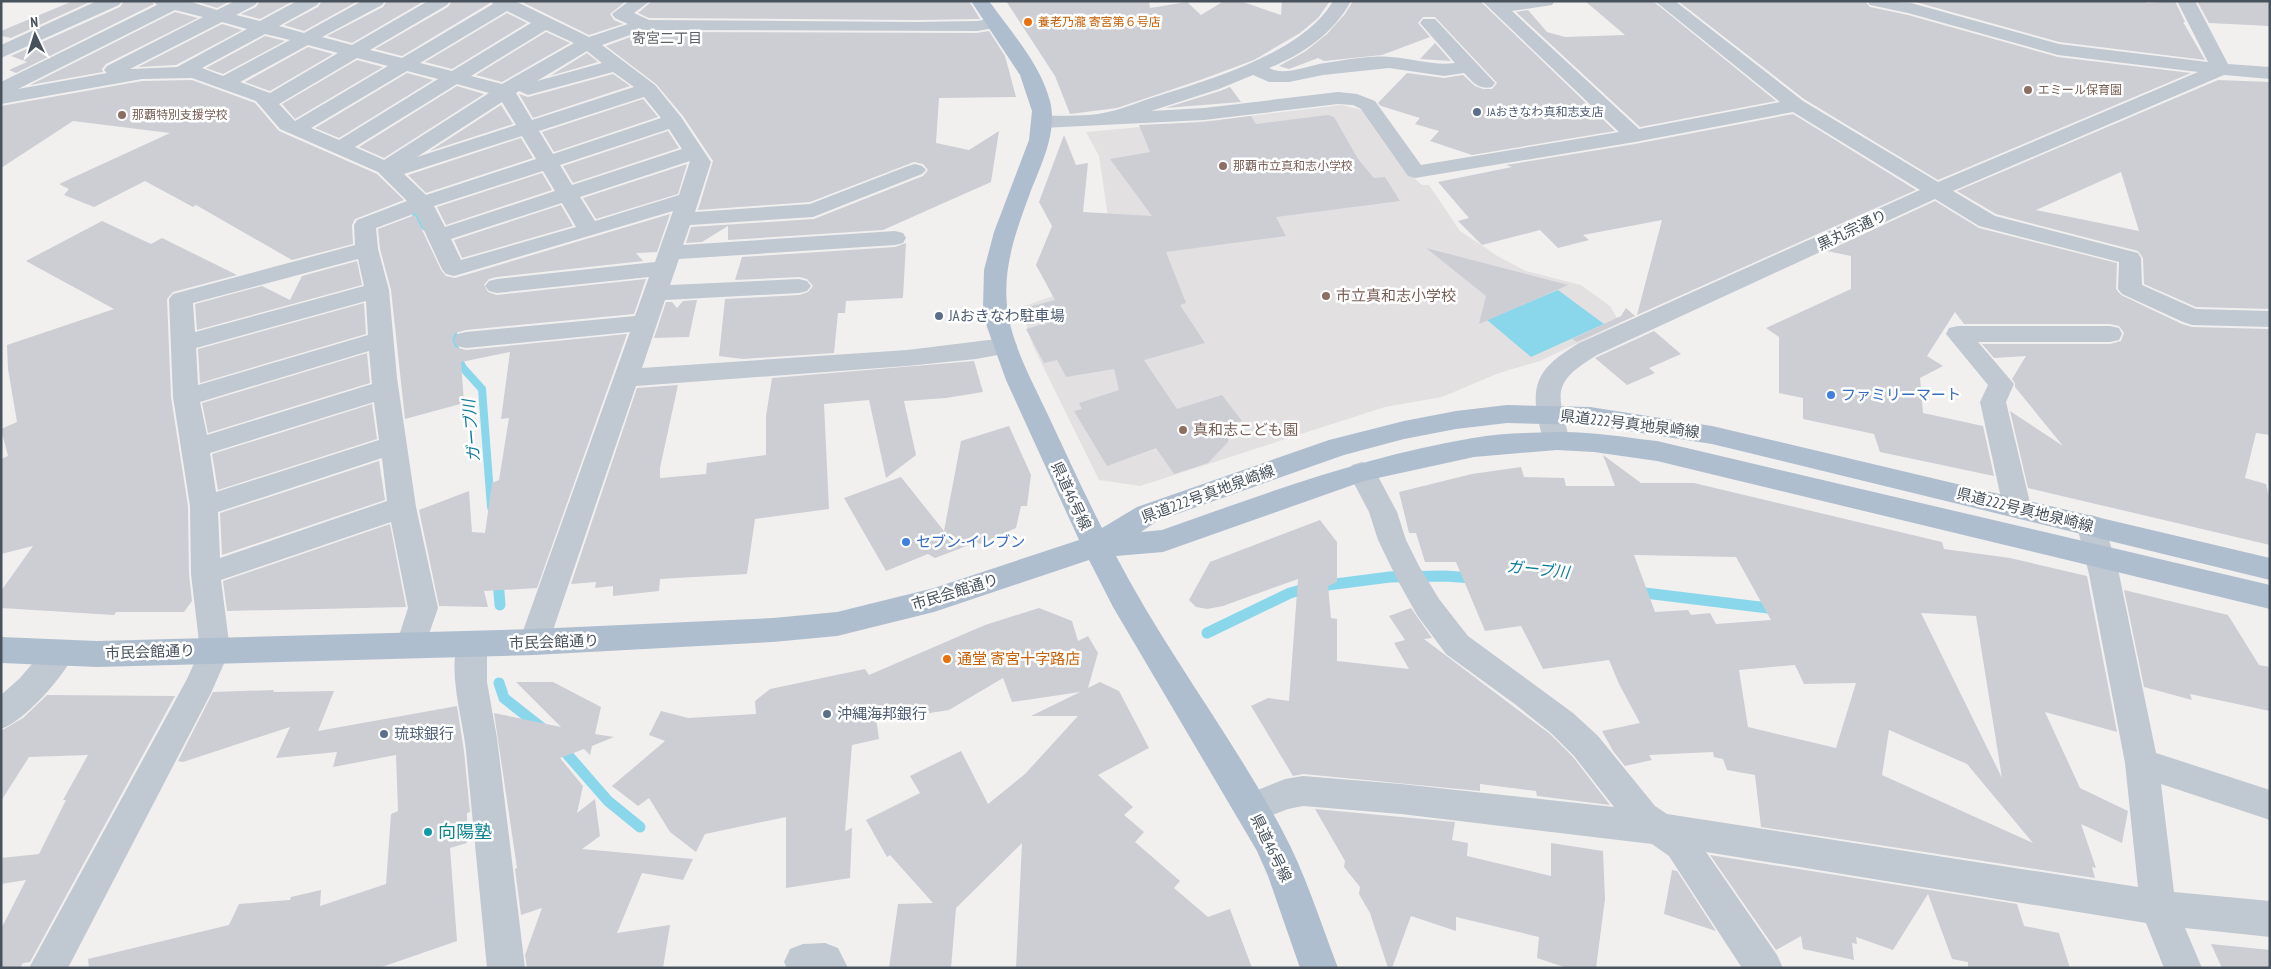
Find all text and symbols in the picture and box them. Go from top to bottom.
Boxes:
north arrow [10,10,60,60]
text: N [30,13,38,31]
place label: 養老乃瀧 寄宮第６号店 [1038,14,1161,29]
marker: 養老乃瀧 寄宮第６号店 [1022,16,1034,28]
district label: 寄宮二丁目 [632,29,702,47]
place label: エミール保育園 [2038,82,2122,97]
marker: エミール保育園 [2022,84,2034,96]
place label: JAおきなわ真和志支店 [1486,104,1604,119]
marker: JAおきなわ真和志支店 [1471,106,1483,118]
place label: 那覇特別支援学校 [132,107,228,122]
marker: 那覇特別支援学校 [116,109,128,121]
place label: 那覇市立真和志小学校 [1233,158,1353,173]
marker: 那覇市立真和志小学校 [1217,160,1229,172]
street label: 黒丸宗通り [1814,205,1890,254]
place label: 市立真和志小学校 [1336,286,1456,305]
marker: 市立真和志小学校 [1320,290,1332,302]
place label: JAおきなわ駐車場 [948,306,1065,325]
marker: JAおきなわ駐車場 [933,310,945,322]
place label: ファミリーマート [1841,385,1961,404]
marker: ファミリーマート [1825,389,1837,401]
water label: ガーブ川 [458,397,484,463]
street label: 県道222号真地泉崎線 [1559,406,1701,441]
place label: 真和志こども園 [1193,420,1298,439]
marker: 真和志こども園 [1177,424,1189,436]
street label: 県道46号線 [1047,458,1096,533]
street label: 県道222号真地泉崎線 [1139,461,1277,526]
street label: 県道222号真地泉崎線 [1955,483,2095,536]
place label: セブン-イレブン [916,532,1025,551]
marker: セブン-イレブン [900,536,912,548]
water label: ガーブ川 [1506,556,1572,582]
street label: 市民会館通り [909,569,1001,614]
street label: 市民会館通り [509,630,599,653]
street label: 市民会館通り [105,640,195,663]
place label: 通堂 寄宮十字路店 [957,649,1080,668]
marker: 通堂 寄宮十字路店 [941,653,953,665]
place label: 沖縄海邦銀行 [837,704,927,723]
marker: 沖縄海邦銀行 [821,708,833,720]
place label: 琉球銀行 [394,724,454,743]
marker: 琉球銀行 [378,728,390,740]
street label: 県道46号線 [1247,811,1296,885]
place label: 向陽塾 [438,820,492,843]
marker: 向陽塾 [422,826,434,838]

